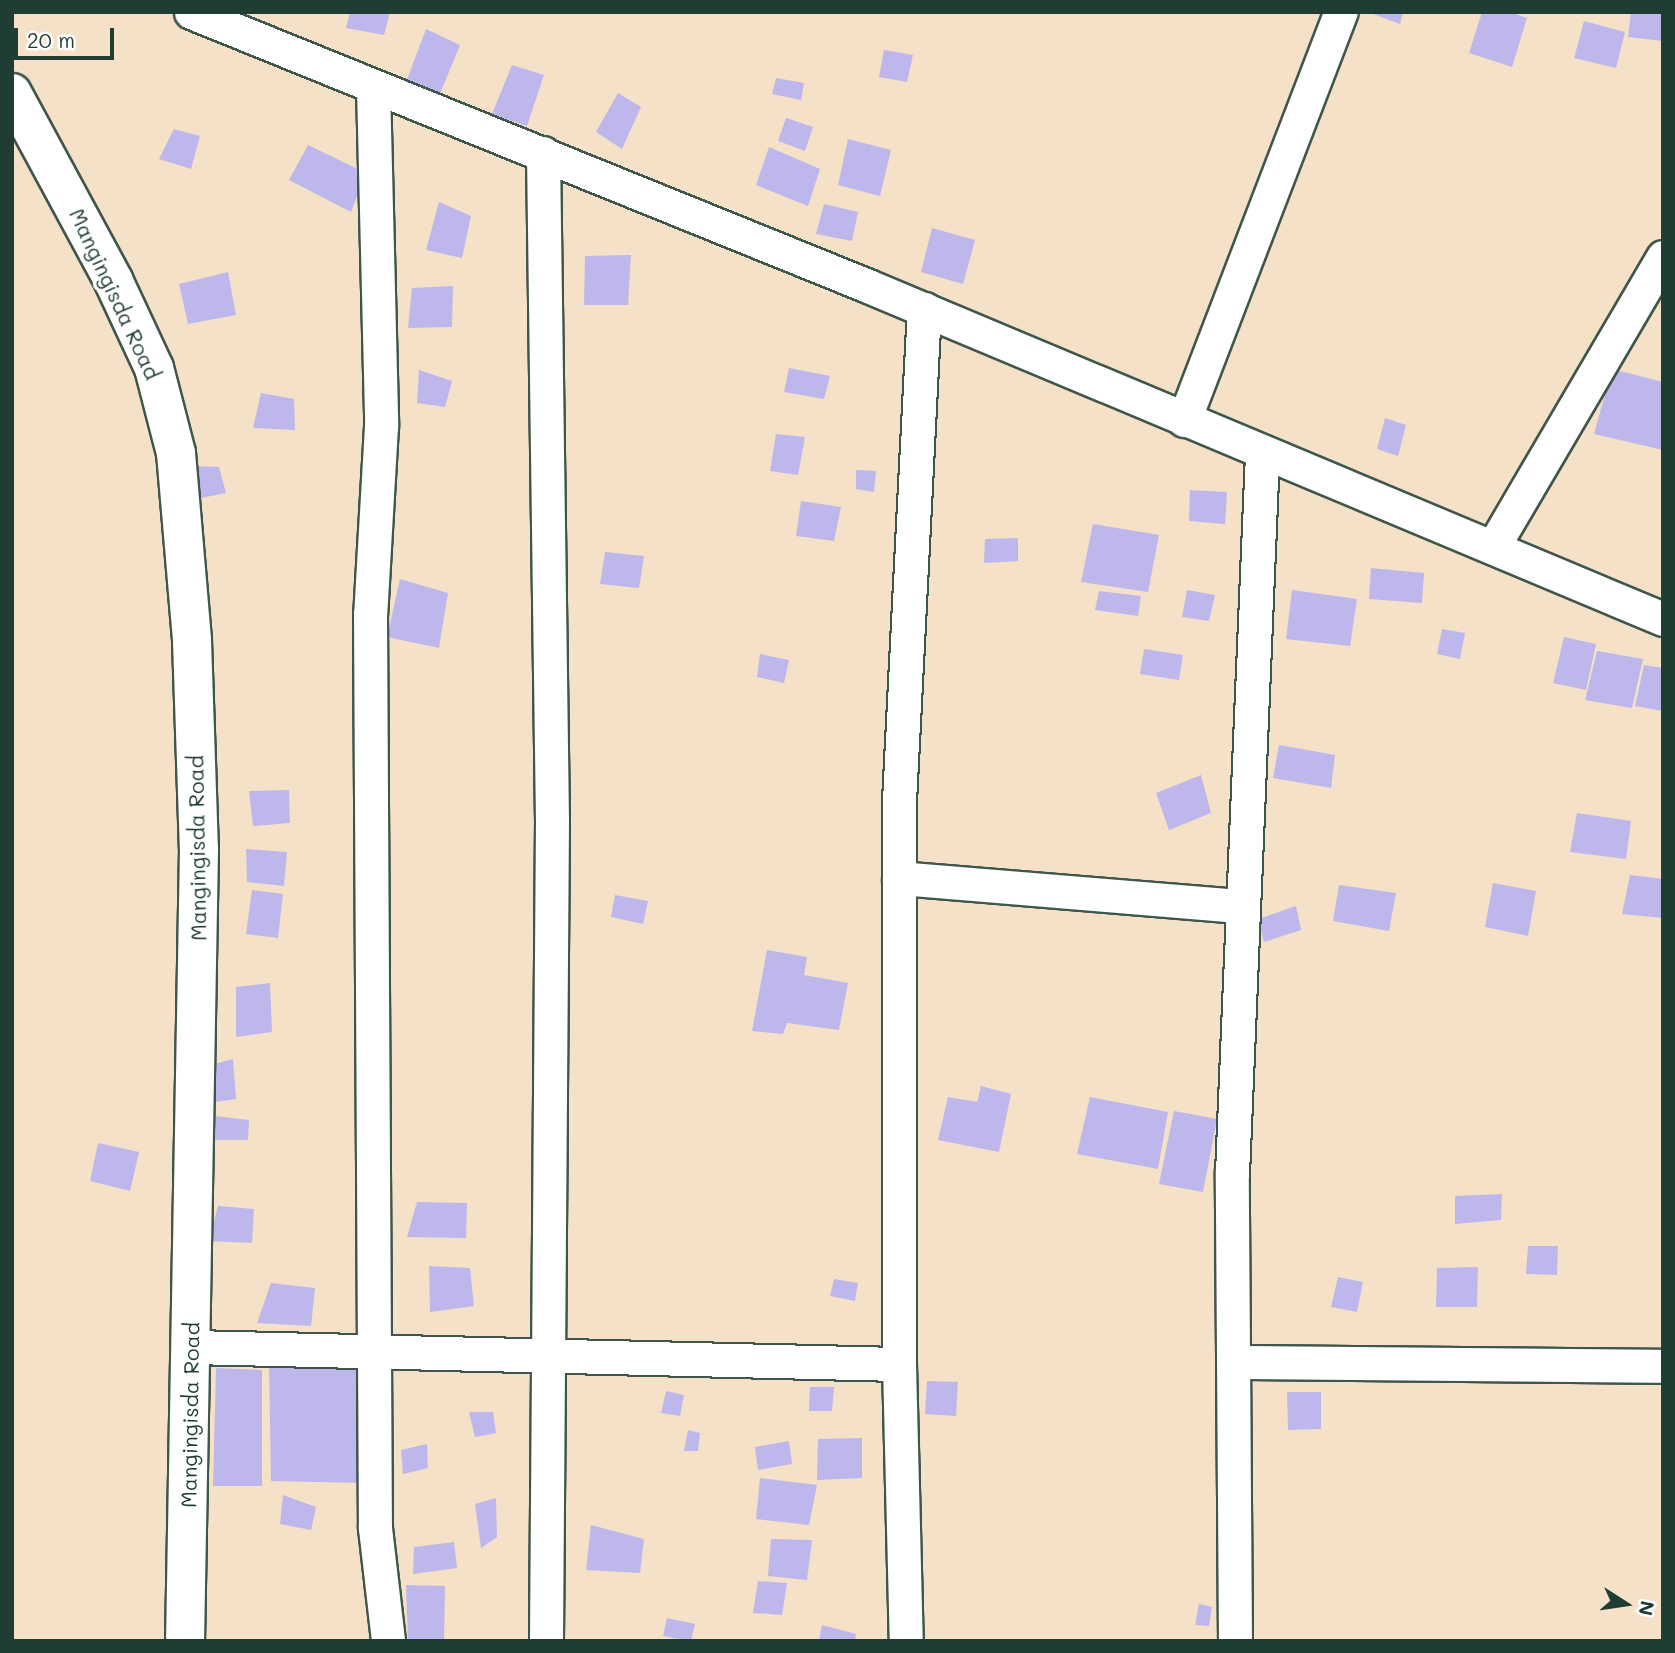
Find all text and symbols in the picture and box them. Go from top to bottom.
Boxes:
scale bar [18,14,117,58]
text: 20 m [27,26,75,53]
street label: Mangingisda Road [64,204,166,384]
street label: Mangingisda Road [183,755,211,941]
street label: Mangingisda Road [176,1322,204,1508]
north arrow [1591,1569,1661,1639]
text: N [1633,1599,1661,1618]

